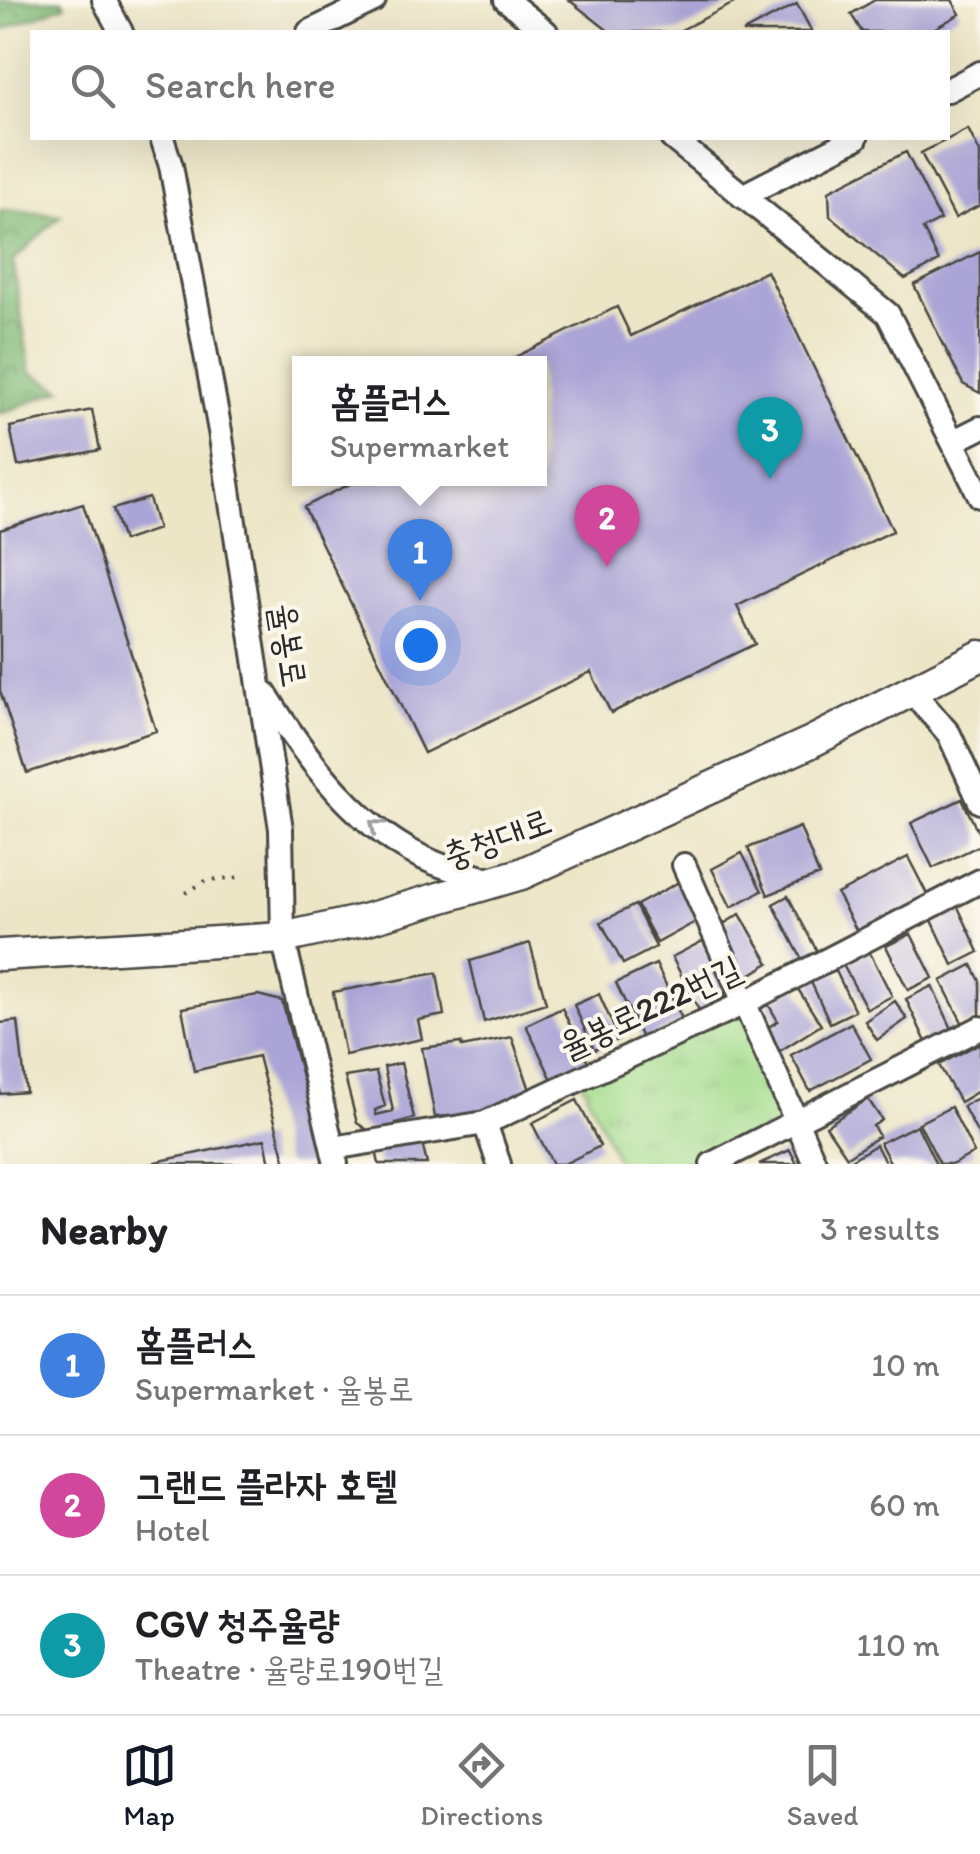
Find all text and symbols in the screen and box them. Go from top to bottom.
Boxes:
search box [30,30,950,140]
icon: search [65,58,120,113]
text: Search here [145,62,336,108]
popup [292,356,547,486]
text: 홈플러스 [330,378,452,424]
pin: 3 [738,396,802,479]
text: Supermarket [330,427,509,465]
pin: 2 [574,484,640,567]
pin: 1 [388,518,452,601]
street label: 율봉로 [262,600,316,690]
your location [395,620,446,671]
street label: 충청대로 [437,799,557,877]
one-way arrow [370,819,388,837]
street label: 율봉로222번길 [552,947,748,1067]
text: Nearby [40,1204,167,1255]
text: 3 results [820,1210,940,1248]
text: 홈플러스 [135,1321,257,1367]
text: 1 [65,1346,80,1384]
text: 10 m [871,1346,940,1384]
text: Supermarket · 율봉로 [135,1370,414,1408]
text: 그랜드 플라자 호텔 [135,1462,397,1508]
text: 2 [64,1486,81,1524]
text: 60 m [869,1486,940,1524]
text: Hotel [135,1511,210,1549]
text: CGV 청주율량 [135,1601,339,1647]
text: 3 [64,1626,81,1664]
text: 110 m [856,1626,940,1664]
text: Theatre · 율량로190번길 [135,1650,443,1688]
tab: Map [122,1738,177,1832]
tab: Directions [420,1738,543,1832]
tab: Saved [787,1738,858,1832]

